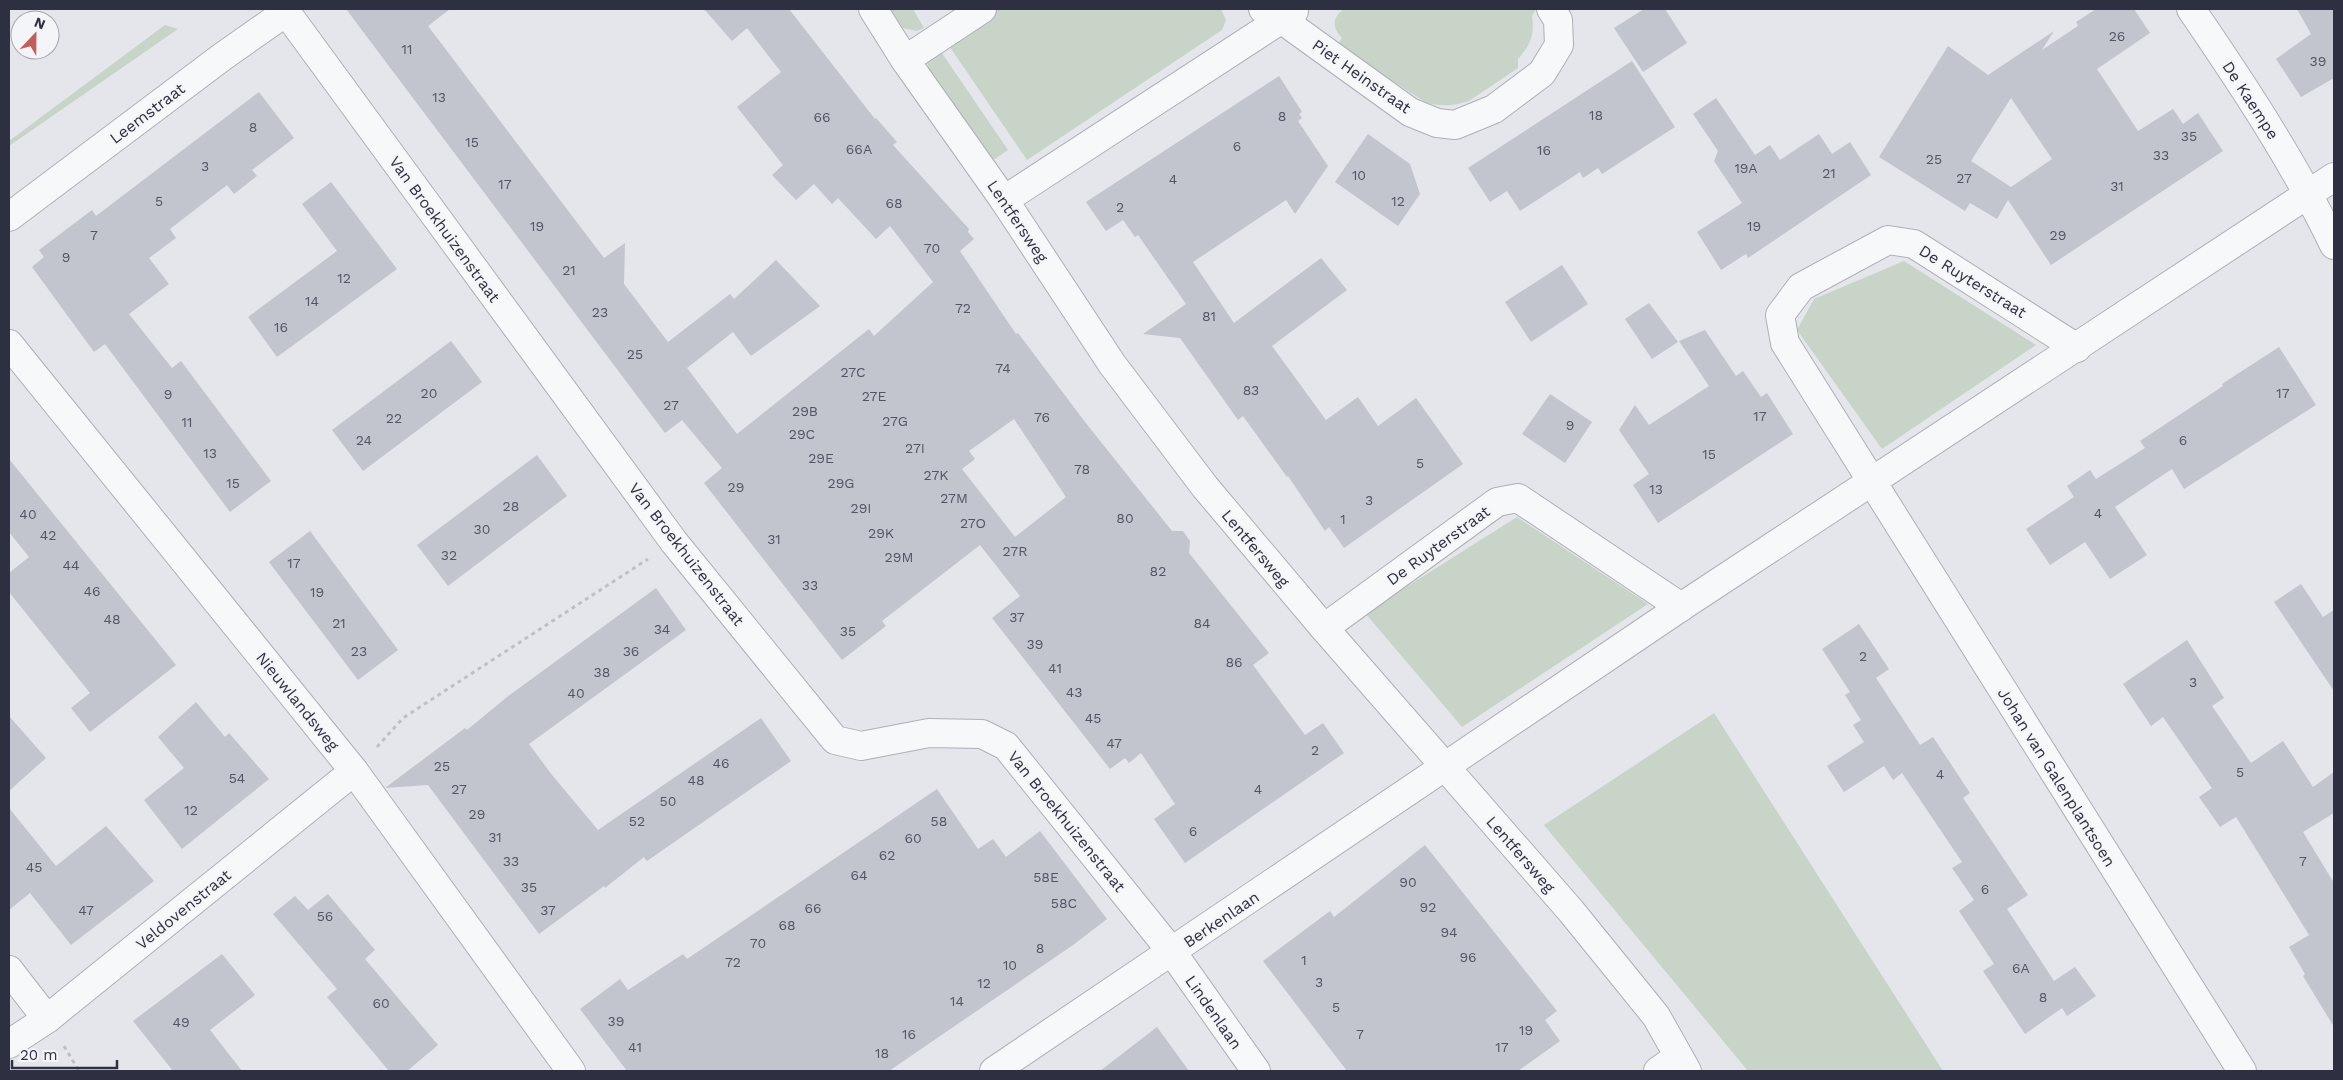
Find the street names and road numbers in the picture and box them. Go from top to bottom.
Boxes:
street label: Piet Heinstraat [1309,35,1415,118]
street label: De Kaempe [2218,58,2283,143]
street label: Leemstraat [106,79,189,148]
street label: Van Broekhuizenstraat [385,153,504,306]
street label: Lentfersweg [983,177,1052,266]
street label: De Ruyterstraat [1916,241,2030,322]
street label: Van Broekhuizenstraat [625,479,748,630]
street label: De Ruyterstraat [1383,501,1494,589]
street label: Lentfersweg [1218,506,1294,591]
street label: Nieuwlandsweg [252,648,343,755]
street label: Johan van Galenplantsoen [1994,684,2120,870]
street label: Van Broekhuizenstraat [1004,747,1130,896]
street label: Lentfersweg [1482,812,1559,897]
street label: Veldovenstraat [132,865,235,954]
street label: Berkenlaan [1180,887,1263,952]
street label: Lindenlaan [1181,972,1246,1053]

